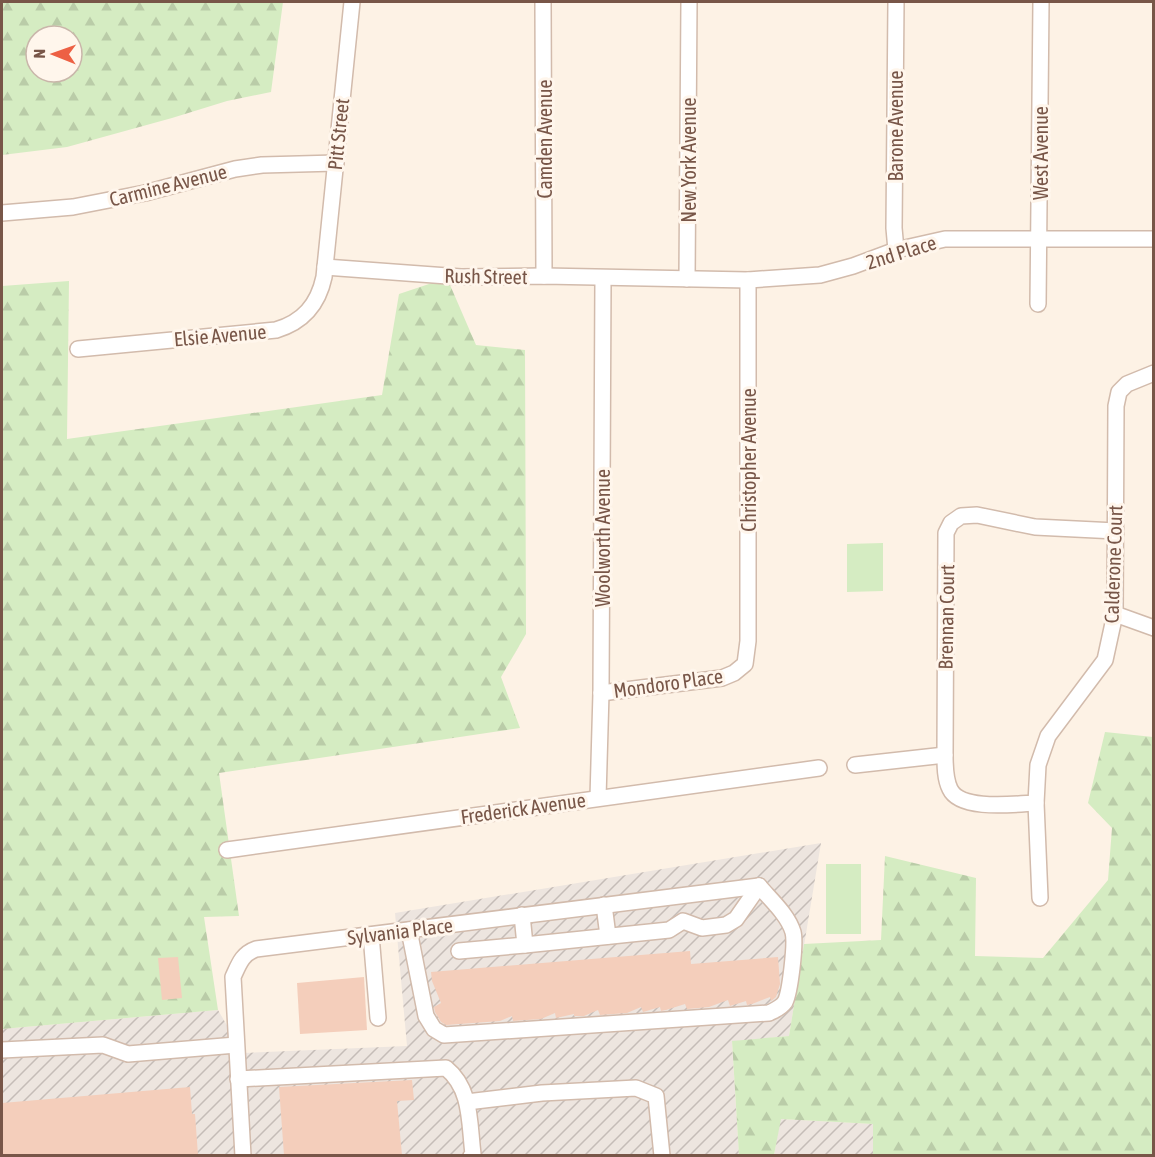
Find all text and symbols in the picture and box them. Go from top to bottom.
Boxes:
north arrow [24,24,84,84]
text: N [30,49,48,59]
street label: Barone Avenue [884,71,907,181]
street label: Camden Avenue [533,79,556,199]
street label: Pitt Street [323,97,353,171]
street label: New York Avenue [677,97,700,223]
street label: West Avenue [1029,106,1052,200]
street label: Carmine Avenue [107,159,229,211]
street label: 2nd Place [863,230,939,274]
street label: Rush Street [444,264,528,288]
street label: Elsie Avenue [173,320,267,350]
street label: Christopher Avenue [737,388,760,532]
street label: Woolworth Avenue [591,469,614,607]
street label: Calderone Court [1099,504,1127,624]
street label: Brennan Court [934,564,958,670]
street label: Mondoro Place [612,664,724,702]
street label: Frederick Avenue [459,788,587,828]
street label: Sylvania Place [346,913,454,949]

